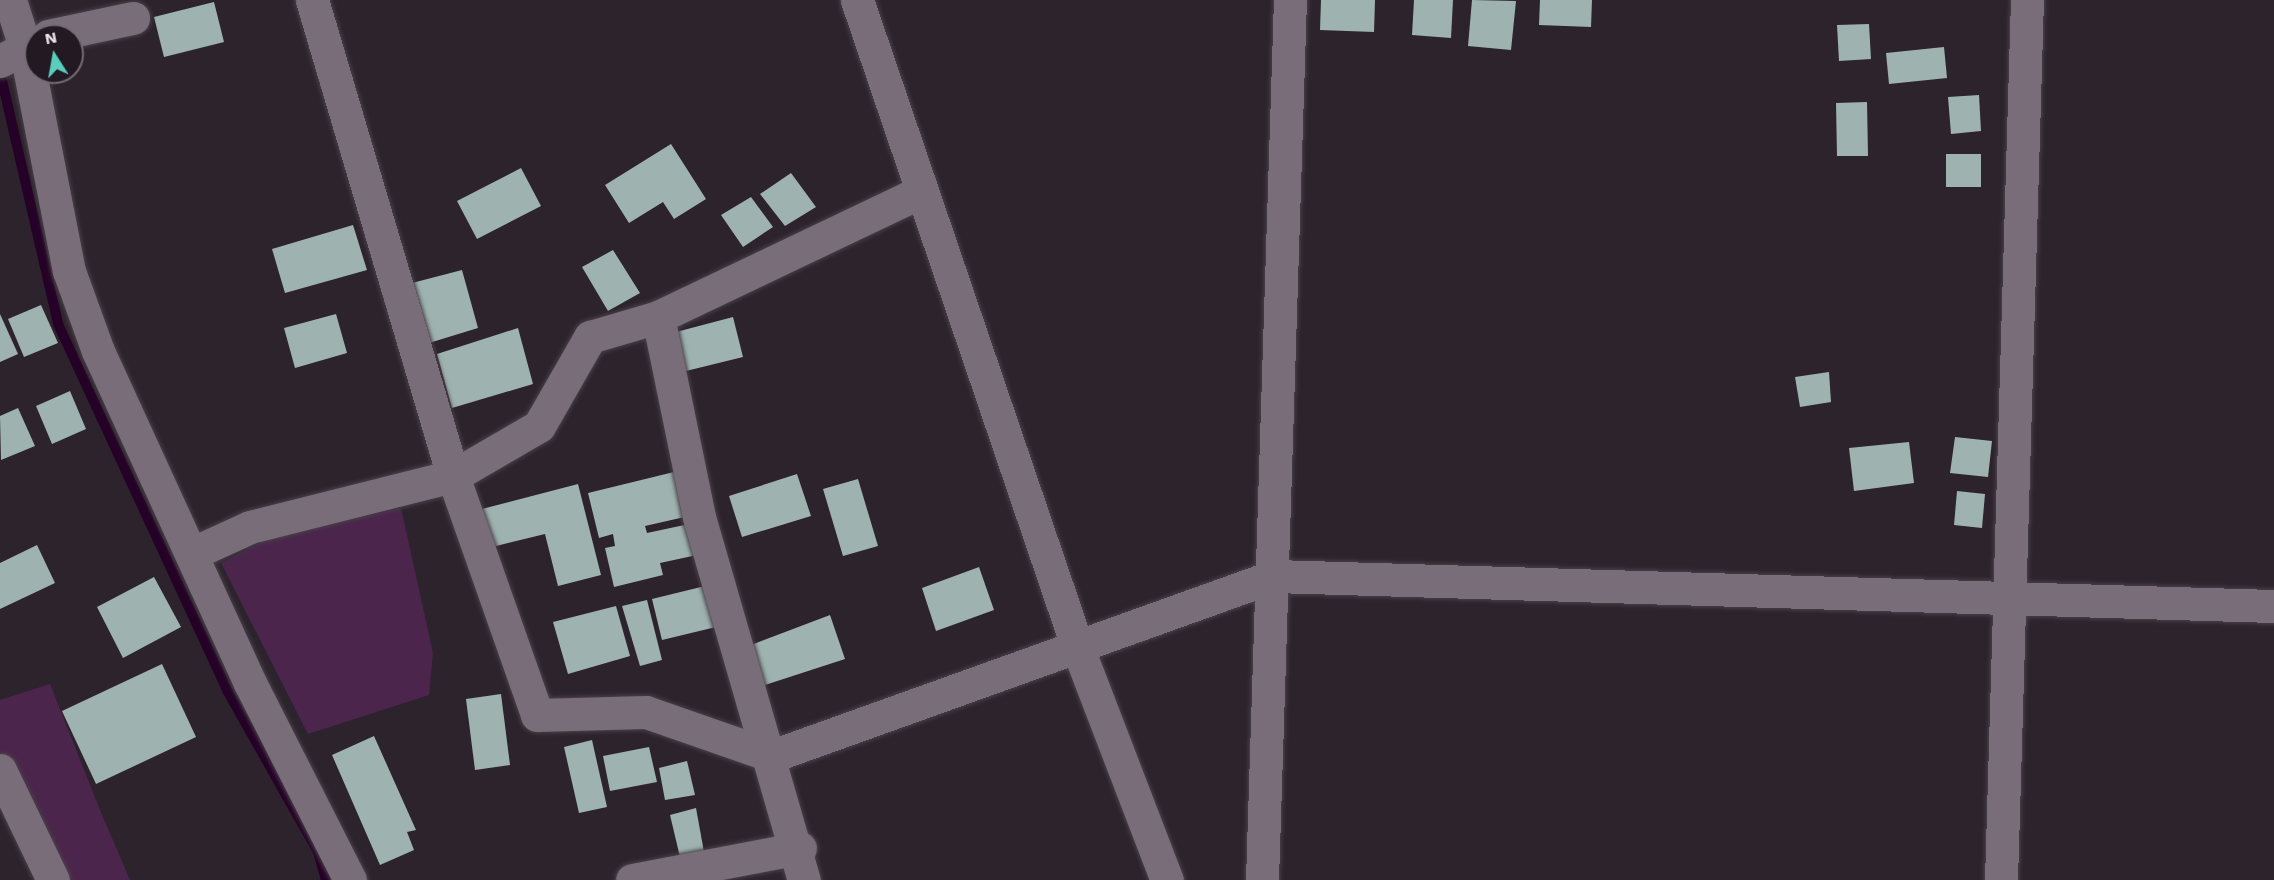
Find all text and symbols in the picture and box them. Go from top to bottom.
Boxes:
north arrow [24,24,84,84]
text: N [43,27,58,48]

